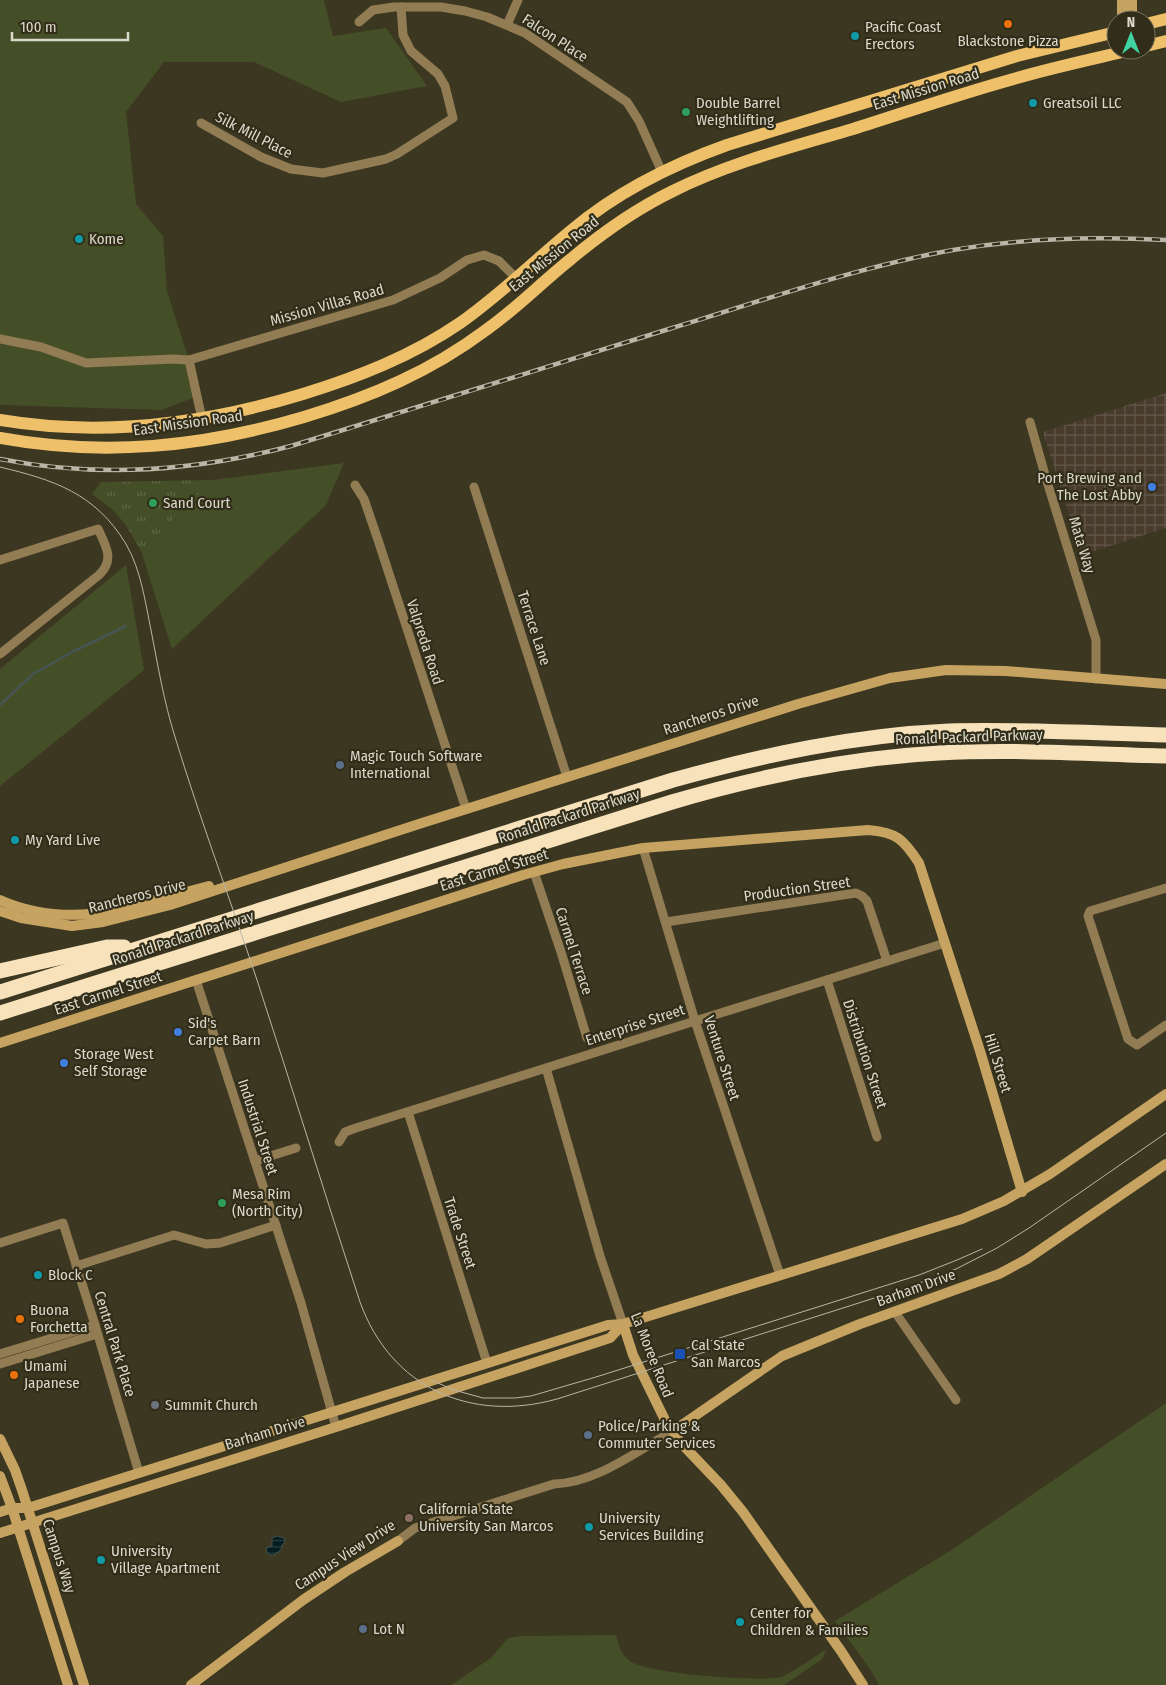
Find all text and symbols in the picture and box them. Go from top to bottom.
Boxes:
scale bar [12,10,129,42]
street label: Falcon Place [519,10,591,66]
north arrow [1106,10,1156,60]
text: N [1127,14,1135,31]
text: 100 m [20,18,57,36]
place label: Pacific Coast Erectors [865,18,941,53]
marker: Blackstone Pizza [1002,18,1014,30]
marker: Pacific Coast Erectors [849,30,861,42]
place label: Blackstone Pizza [957,32,1059,50]
street label: East Mission Road [871,64,981,114]
place label: Double Barrel Weightlifting [696,94,780,129]
place label: Greatsoil LLC [1043,94,1122,112]
marker: Greatsoil LLC [1027,97,1039,109]
marker: Double Barrel Weightlifting [680,106,692,118]
street label: Silk Mill Place [212,108,296,162]
street label: East Mission Road [505,212,603,296]
place label: Kome [89,230,124,248]
marker: Kome [73,233,85,245]
street label: Mission Villas Road [268,280,386,330]
street label: East Mission Road [132,406,244,440]
place label: Port Brewing and The Lost Abby [1037,469,1142,504]
marker: Port Brewing and The Lost Abby [1146,481,1158,493]
place label: Sand Court [163,494,231,512]
marker: Sand Court [147,497,159,509]
street label: Mata Way [1065,514,1099,576]
street label: Terrace Lane [514,589,554,667]
street label: Valpreda Road [403,597,447,687]
street label: Rancheros Drive [661,691,761,739]
street label: Ronald Packard Parkway [895,725,1043,749]
place label: Magic Touch Software International [350,747,482,782]
marker: Magic Touch Software International [334,759,346,771]
street label: Ronald Packard Parkway [496,785,642,847]
place label: My Yard Live [25,831,100,849]
marker: My Yard Live [9,834,21,846]
street label: East Carmel Street [438,845,550,895]
street label: Production Street [743,873,852,905]
street label: Rancheros Drive [87,875,187,917]
street label: Carmel Terrace [551,905,597,997]
street label: Ronald Packard Parkway [110,907,256,969]
street label: East Carmel Street [52,967,164,1019]
street label: Distribution Street [839,997,891,1111]
street label: Enterprise Street [583,1000,687,1050]
street label: Venture Street [700,1013,744,1103]
place label: Sid's Carpet Barn [188,1014,261,1049]
marker: Sid's Carpet Barn [172,1026,184,1038]
street label: Hill Street [980,1031,1016,1095]
place label: Storage West Self Storage [74,1045,154,1080]
marker: Storage West Self Storage [58,1057,70,1069]
street label: Industrial Street [234,1077,282,1177]
place label: Mesa Rim (North City) [232,1185,302,1220]
street label: Trade Street [440,1195,480,1271]
marker: Mesa Rim (North City) [216,1197,228,1209]
street label: Barham Drive [874,1265,958,1311]
place label: Block C [48,1266,93,1284]
marker: Block C [32,1269,44,1281]
street label: Central Park Place [90,1289,140,1399]
place label: Buona Forchetta [30,1301,88,1336]
street label: La Moree Road [627,1310,677,1400]
marker: Buona Forchetta [14,1313,26,1325]
place label: Cal State San Marcos [691,1336,760,1371]
marker: Cal State San Marcos [673,1347,687,1361]
place label: Umami Japanese [24,1357,80,1392]
marker: Umami Japanese [8,1369,20,1381]
place label: Summit Church [165,1396,258,1414]
marker: Summit Church [149,1399,161,1411]
street label: Barham Drive [223,1412,307,1454]
place label: Police/Parking & Commuter Services [598,1417,715,1452]
marker: Police/Parking & Commuter Services [582,1429,594,1441]
place label: California State University San Marcos [419,1500,553,1535]
place label: University Services Building [599,1509,704,1544]
marker: California State University San Marcos [403,1512,415,1524]
street label: Campus View Drive [291,1516,399,1594]
street label: Campus Way [39,1517,80,1596]
marker: University Services Building [583,1521,595,1533]
place label: University Village Apartment [111,1542,220,1577]
marker: University Village Apartment [95,1554,107,1566]
place label: Center for Children & Families [750,1604,868,1639]
marker: Center for Children & Families [734,1616,746,1628]
place label: Lot N [373,1620,405,1638]
marker: Lot N [357,1623,369,1635]

